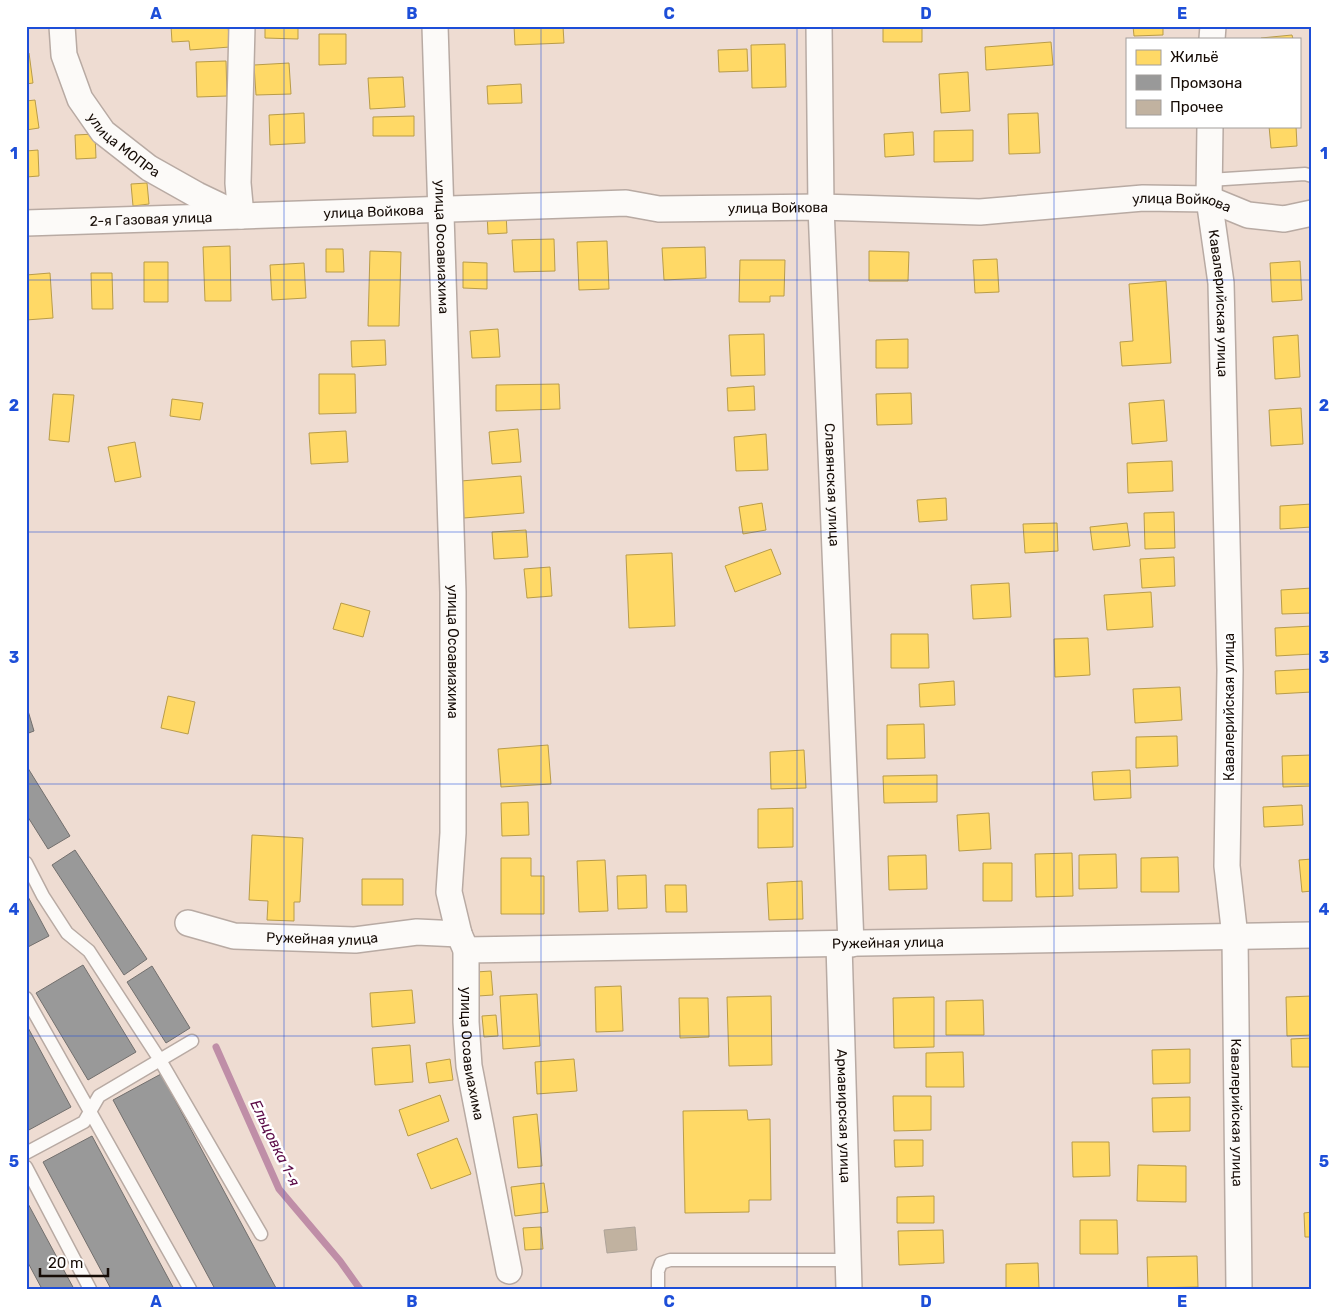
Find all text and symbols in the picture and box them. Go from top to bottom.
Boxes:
text: A [150,4,162,23]
text: B [406,4,418,23]
text: C [663,4,675,23]
text: D [920,4,932,23]
text: E [1177,4,1187,23]
legend [1126,38,1300,128]
text: Жильё [1170,48,1219,66]
text: Промзона [1170,74,1242,92]
text: Прочее [1170,98,1223,116]
street label: улица МОПРа [84,109,163,181]
text: 1 [10,144,18,163]
text: 1 [1320,144,1328,163]
street label: улица Осоавиахима [431,180,453,314]
street label: улица Войкова [1131,189,1234,216]
street label: улица Войкова [728,198,828,217]
street label: улица Войкова [323,201,424,222]
street label: 2-я Газовая улица [89,208,213,229]
street label: Кавалерийская улица [1205,228,1232,377]
text: 2 [9,396,19,415]
text: 2 [1319,396,1329,415]
street label: Славянская улица [821,423,843,547]
street label: улица Осоавиахима [444,584,462,719]
street label: Кавалерийская улица [1221,633,1238,781]
text: 3 [9,648,19,667]
text: 3 [1319,648,1329,667]
text: 4 [9,900,20,919]
text: 4 [1319,900,1330,919]
street label: Ружейная улица [266,929,379,949]
street label: Ружейная улица [832,933,944,952]
street label: улица Осоавиахима [457,987,488,1122]
street label: Кавалерийская улица [1228,1038,1246,1187]
street label: Армавирская улица [834,1049,854,1183]
water label: Ельцовка 1-я [246,1097,304,1189]
text: 5 [9,1152,19,1171]
text: 5 [1319,1152,1329,1171]
scale bar [40,1245,108,1277]
text: 20 m [48,1254,83,1272]
text: A [150,1292,162,1311]
text: B [406,1292,418,1311]
text: C [663,1292,675,1311]
text: D [920,1292,932,1311]
text: E [1177,1292,1187,1311]

